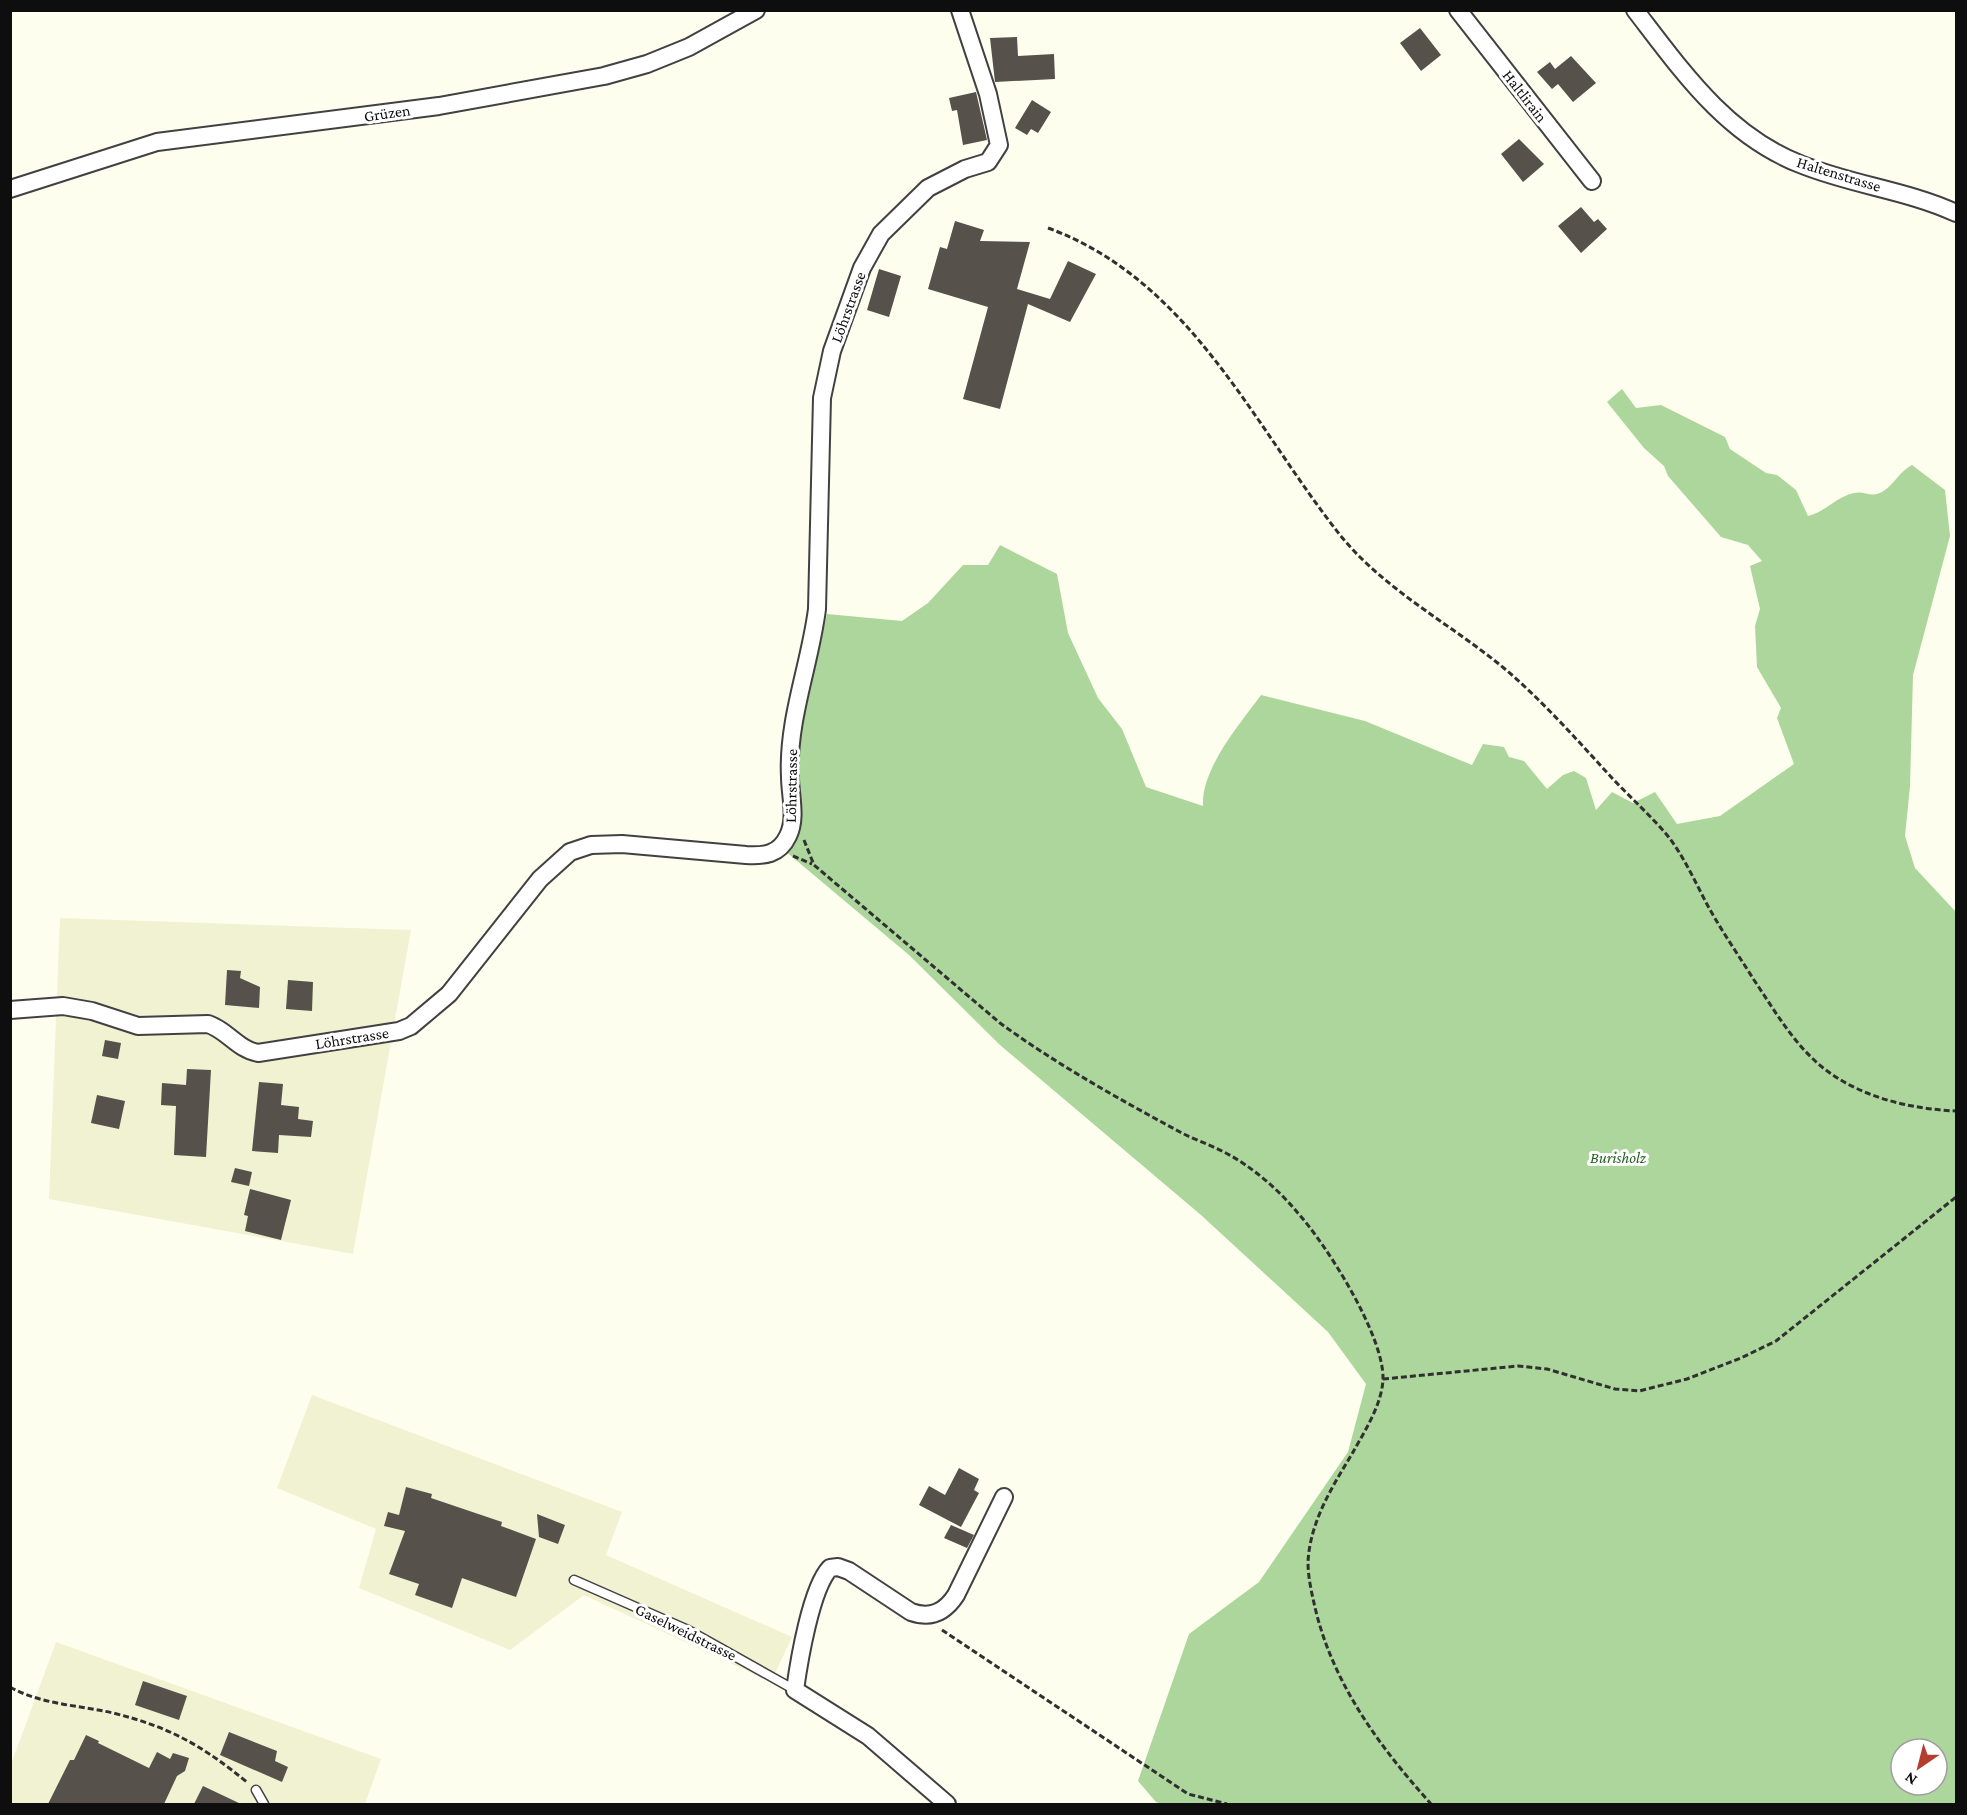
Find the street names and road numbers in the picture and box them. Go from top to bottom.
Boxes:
street label: Haltlirain [1499,67,1551,126]
street label: Grüzen [363,101,412,125]
street label: Haltenstrasse [1795,153,1883,195]
street label: Löhrstrasse [827,269,869,345]
street label: Löhrstrasse [782,749,800,823]
street label: Löhrstrasse [314,1024,390,1052]
street label: Gaselweidstrasse [633,1600,739,1664]

